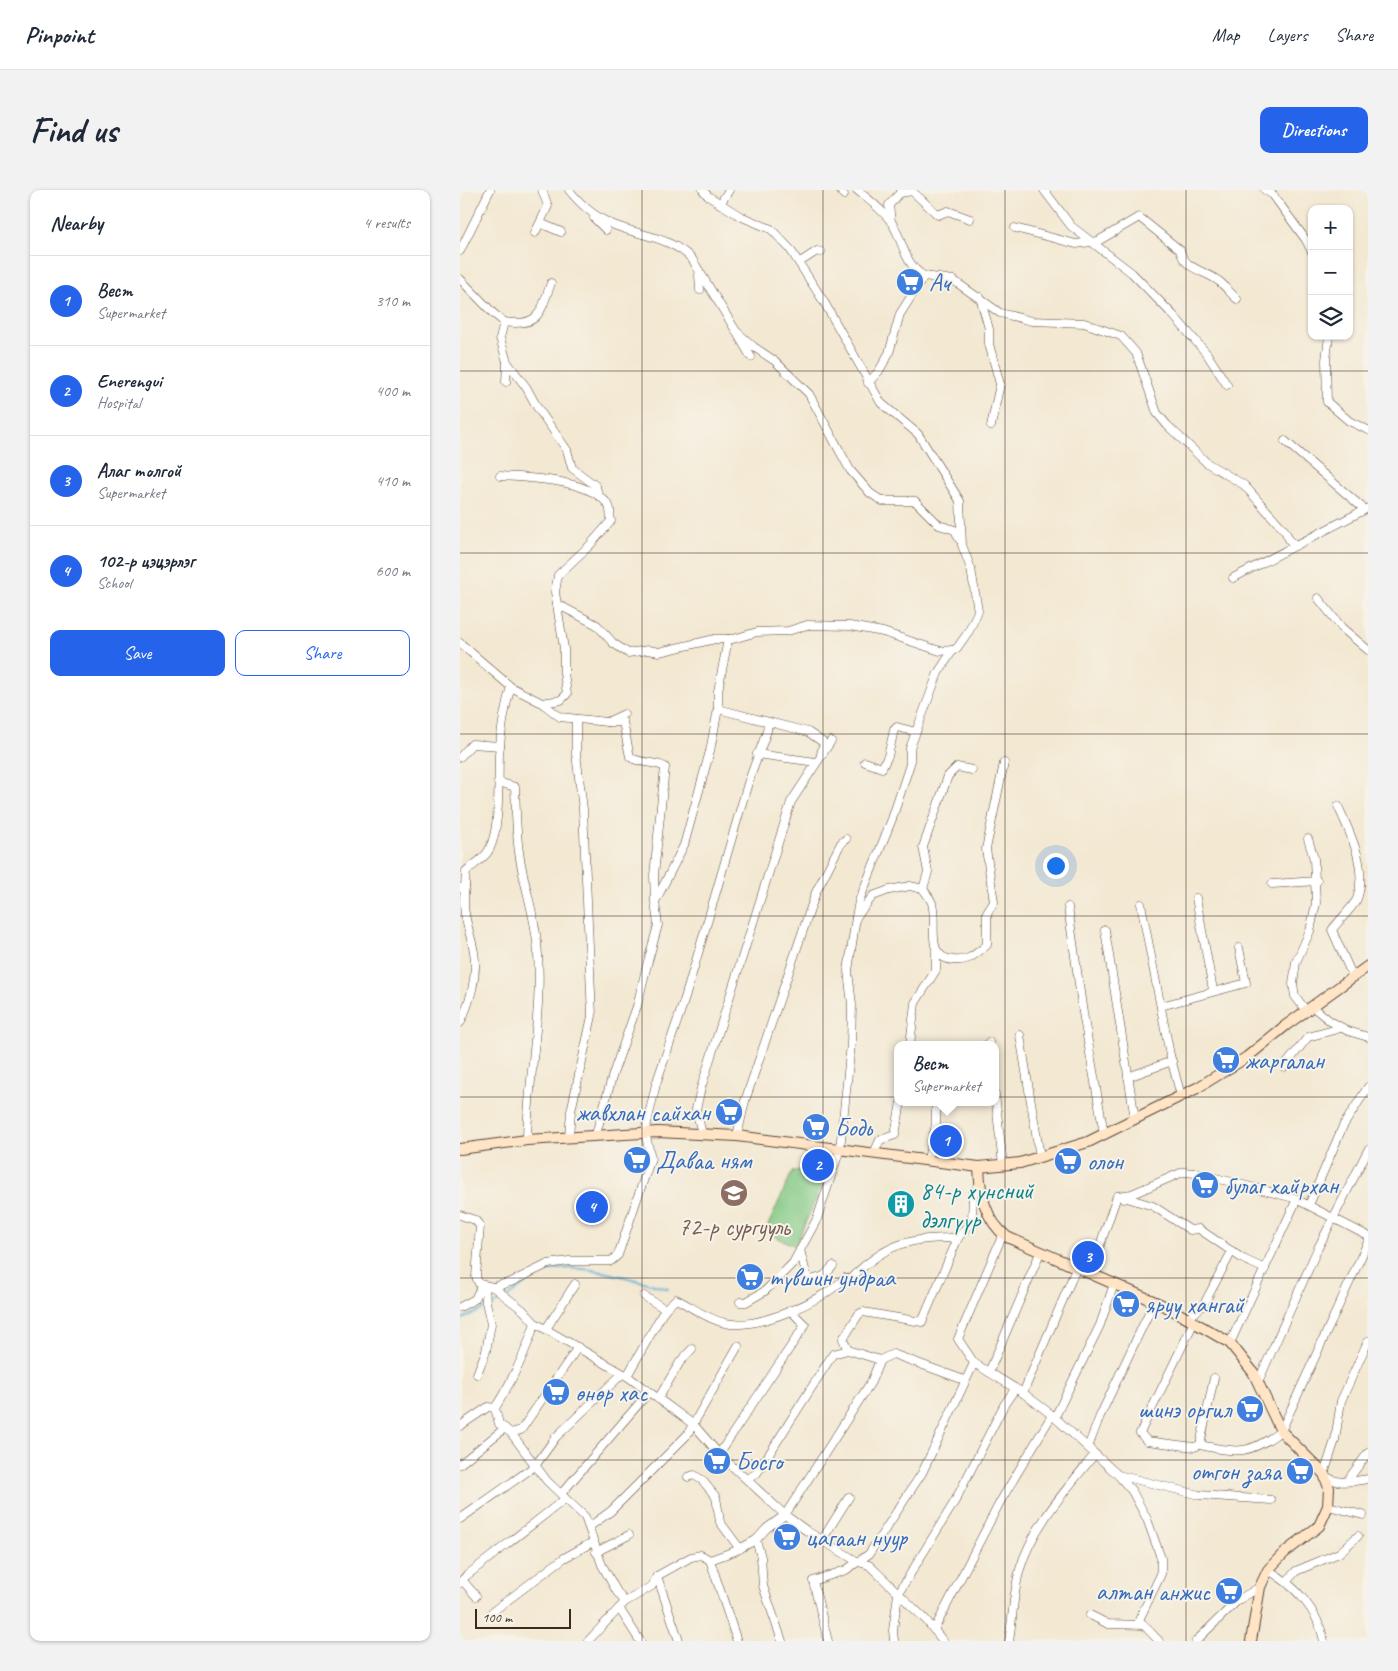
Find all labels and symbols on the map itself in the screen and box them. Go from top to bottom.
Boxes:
supermarket icon: Ач [895,267,925,297]
place label: Ач [929,267,953,299]
your location [1043,853,1069,879]
supermarket icon: жаргалан [1211,1045,1241,1075]
place label: жаргалан [1245,1045,1326,1077]
place label: жавхлан сайхан [576,1097,712,1129]
supermarket icon: жавхлан сайхан [714,1097,744,1127]
supermarket icon: Бодь [801,1112,831,1142]
place label: Бодь [835,1112,874,1144]
pin: 1 [930,1122,962,1160]
supermarket icon: Даваа ням [622,1145,652,1175]
place label: Даваа ням [656,1145,753,1177]
pin: 2 [802,1146,834,1184]
supermarket icon: олон [1053,1146,1083,1176]
place label: олон [1087,1146,1125,1178]
supermarket icon: булаг хайрхан [1190,1170,1220,1200]
place label: булаг хайрхан [1224,1170,1340,1202]
place label: 84-р хүнсний дэлгүүр [920,1175,1035,1236]
school or university icon: 72-р сургууль [719,1178,749,1208]
pin: 4 [576,1188,608,1226]
building icon: 84-р хүнсний дэлгүүр [886,1189,916,1219]
place label: 72-р сургууль [678,1211,792,1243]
pin: 3 [1072,1238,1104,1276]
supermarket icon: түвшин ундраа [735,1262,765,1292]
place label: түвшин ундраа [769,1262,897,1294]
supermarket icon: яруу хангай [1111,1289,1141,1319]
place label: яруу хангай [1145,1289,1246,1321]
supermarket icon: өнөр хас [541,1377,571,1407]
place label: өнөр хас [575,1377,648,1409]
place label: шинэ оргил [1138,1394,1233,1426]
supermarket icon: шинэ оргил [1235,1394,1265,1424]
supermarket icon: Босго [702,1446,732,1476]
place label: Босго [736,1446,785,1478]
place label: отгон заяа [1191,1456,1283,1489]
supermarket icon: отгон заяа [1285,1456,1315,1486]
supermarket icon: цагаан нуур [772,1522,802,1552]
place label: цагаан нуур [806,1522,909,1554]
place label: алтан анжис [1096,1576,1211,1608]
supermarket icon: алтан анжис [1214,1576,1244,1606]
scale bar [475,1606,571,1629]

